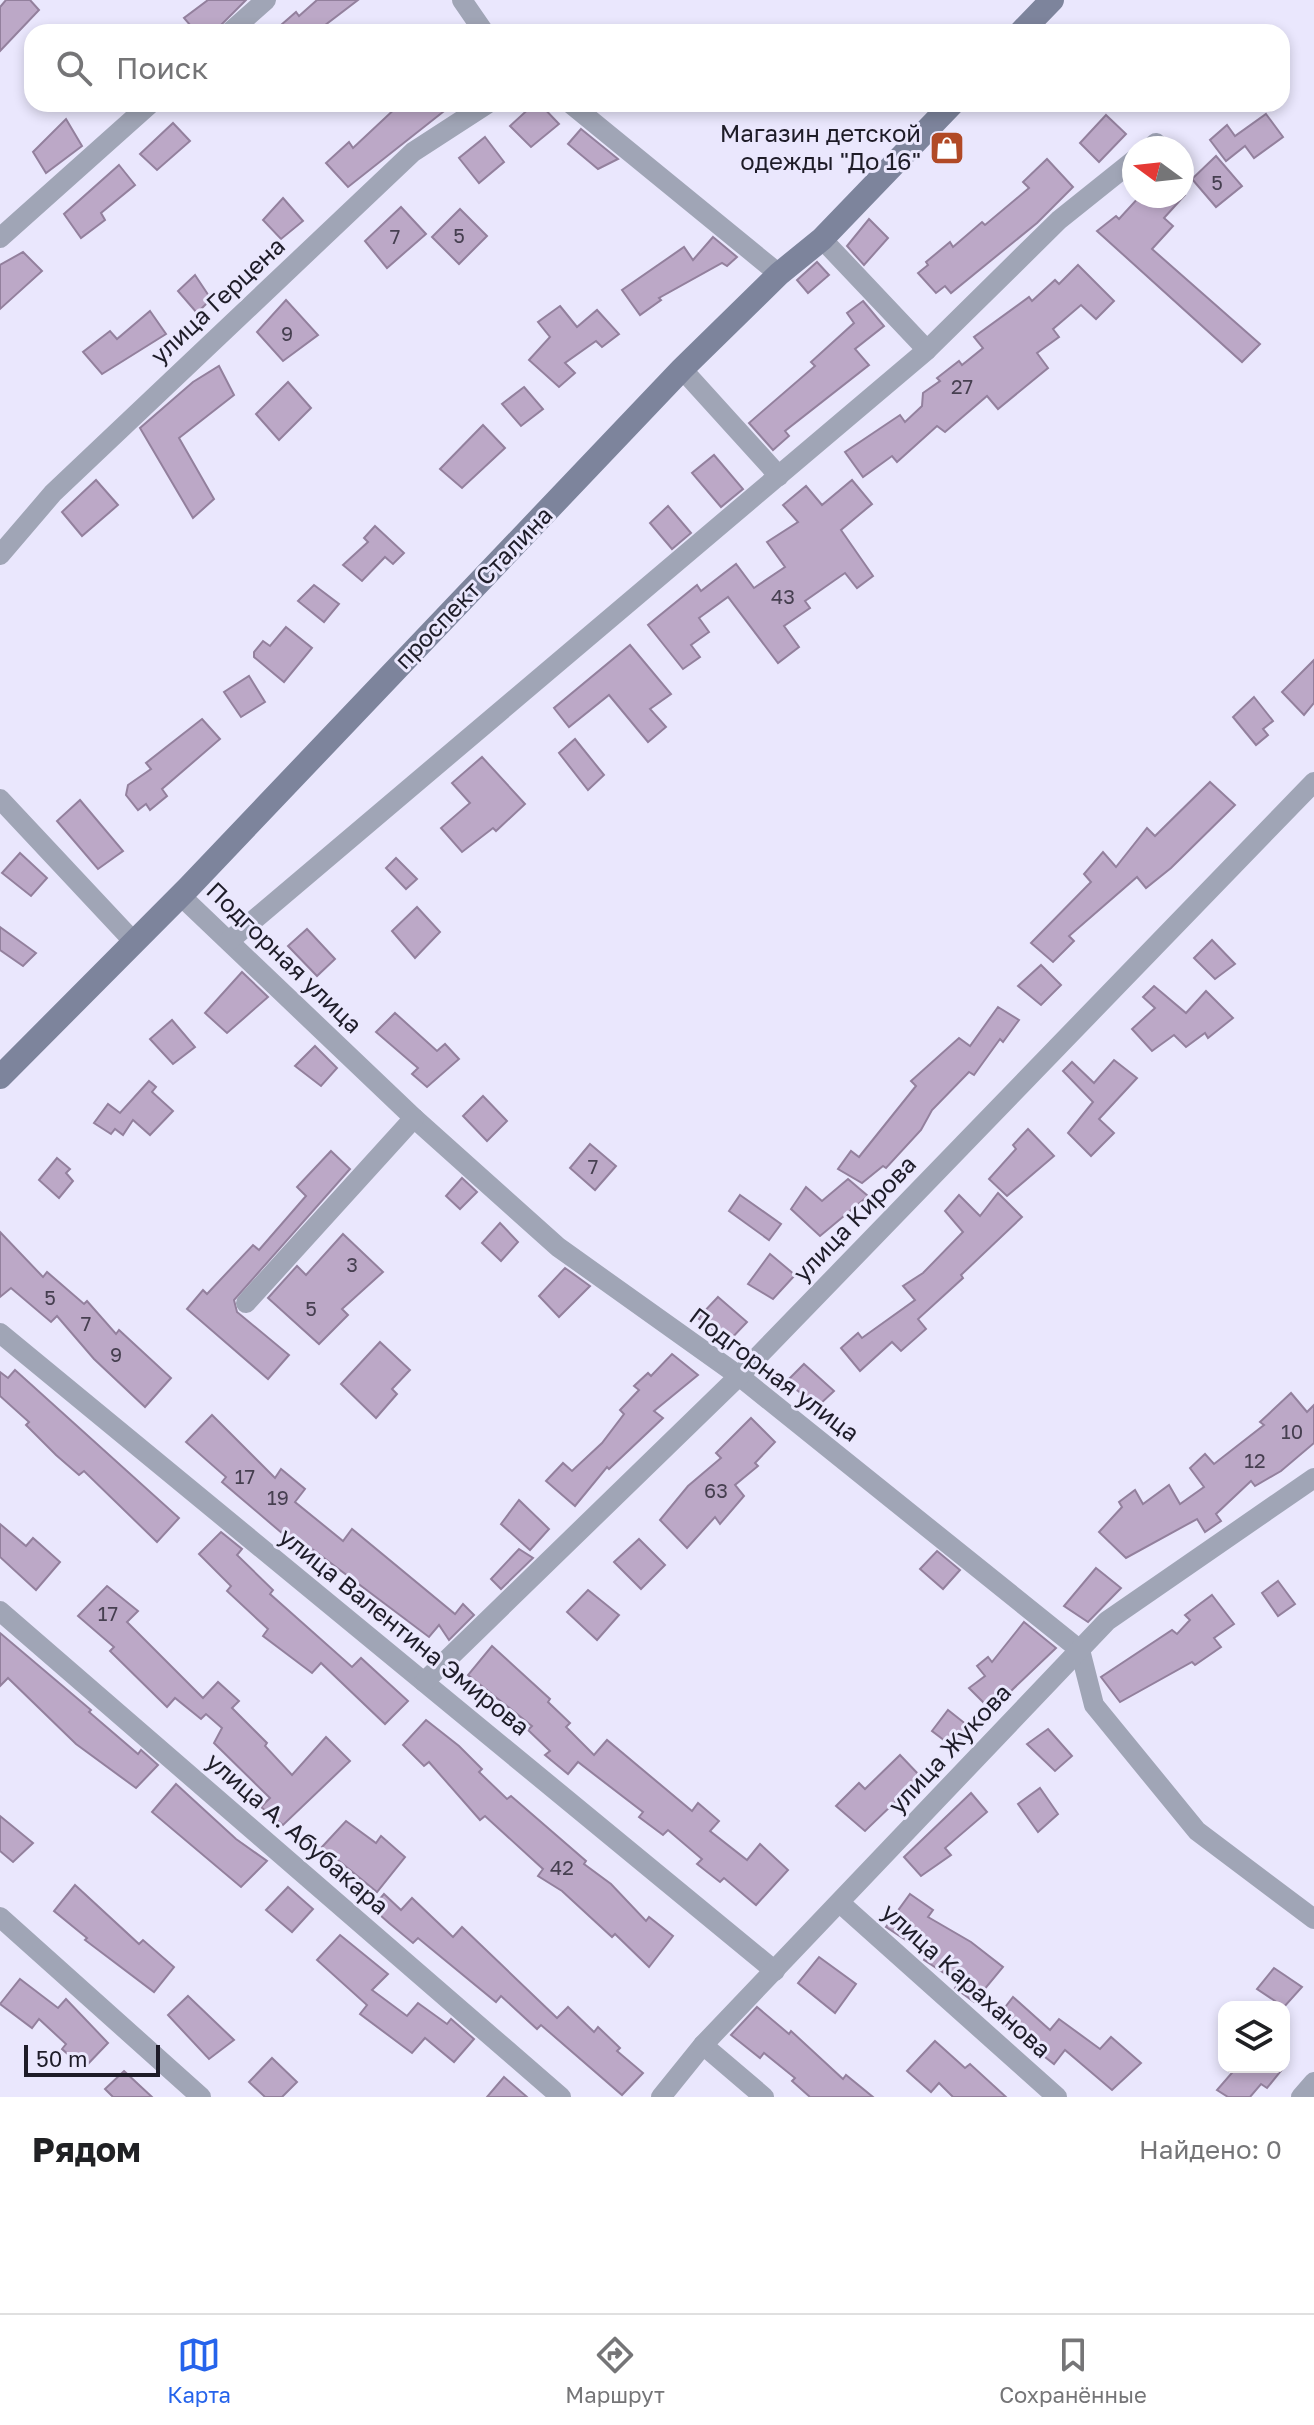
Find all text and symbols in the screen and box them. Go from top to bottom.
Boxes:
search box [24,24,1290,112]
icon: search [52,46,96,90]
text: Поиск [116,50,208,86]
place label: Магазин детской одежды "До 16" [720,118,921,175]
shop icon: Магазин детской одежды "До 16" [928,129,966,167]
north arrow [1122,136,1194,208]
house number: 5 [1211,170,1223,194]
house number: 5 [453,223,465,247]
house number: 7 [390,224,400,248]
street label: улица Герцена [144,230,290,369]
house number: 9 [281,321,293,345]
house number: 27 [951,374,973,398]
street label: проспект Сталина [388,500,558,674]
house number: 43 [771,584,795,608]
street label: Подгорная улица [201,875,369,1038]
street label: улица Кирова [787,1149,921,1287]
house number: 7 [588,1154,598,1178]
house number: 3 [346,1252,358,1276]
house number: 5 [44,1285,56,1309]
house number: 5 [305,1296,317,1320]
street label: Подгорная улица [684,1301,865,1447]
house number: 7 [81,1311,91,1335]
house number: 9 [110,1342,122,1366]
house number: 10 [1281,1419,1303,1443]
house number: 12 [1244,1448,1266,1472]
house number: 17 [235,1464,255,1488]
house number: 63 [704,1478,728,1502]
house number: 19 [267,1485,289,1509]
street label: улица Валентина Эмирова [274,1521,536,1741]
house number: 17 [98,1601,118,1625]
street label: улица Жукова [881,1677,1016,1819]
street label: улица А. Абубакара [201,1746,395,1920]
house number: 42 [550,1855,574,1879]
street label: улица Караханова [877,1896,1058,2063]
map controls [1218,2001,1290,2073]
button: layers [1218,2001,1290,2073]
scale bar [24,2041,160,2077]
text: 50 m [36,2045,87,2072]
text: Рядом [32,2129,141,2169]
text: Найдено: 0 [1139,2134,1282,2165]
tab: Карта [167,2333,231,2408]
tab: Маршрут [565,2333,665,2408]
tab: Сохранённые [999,2333,1147,2408]

